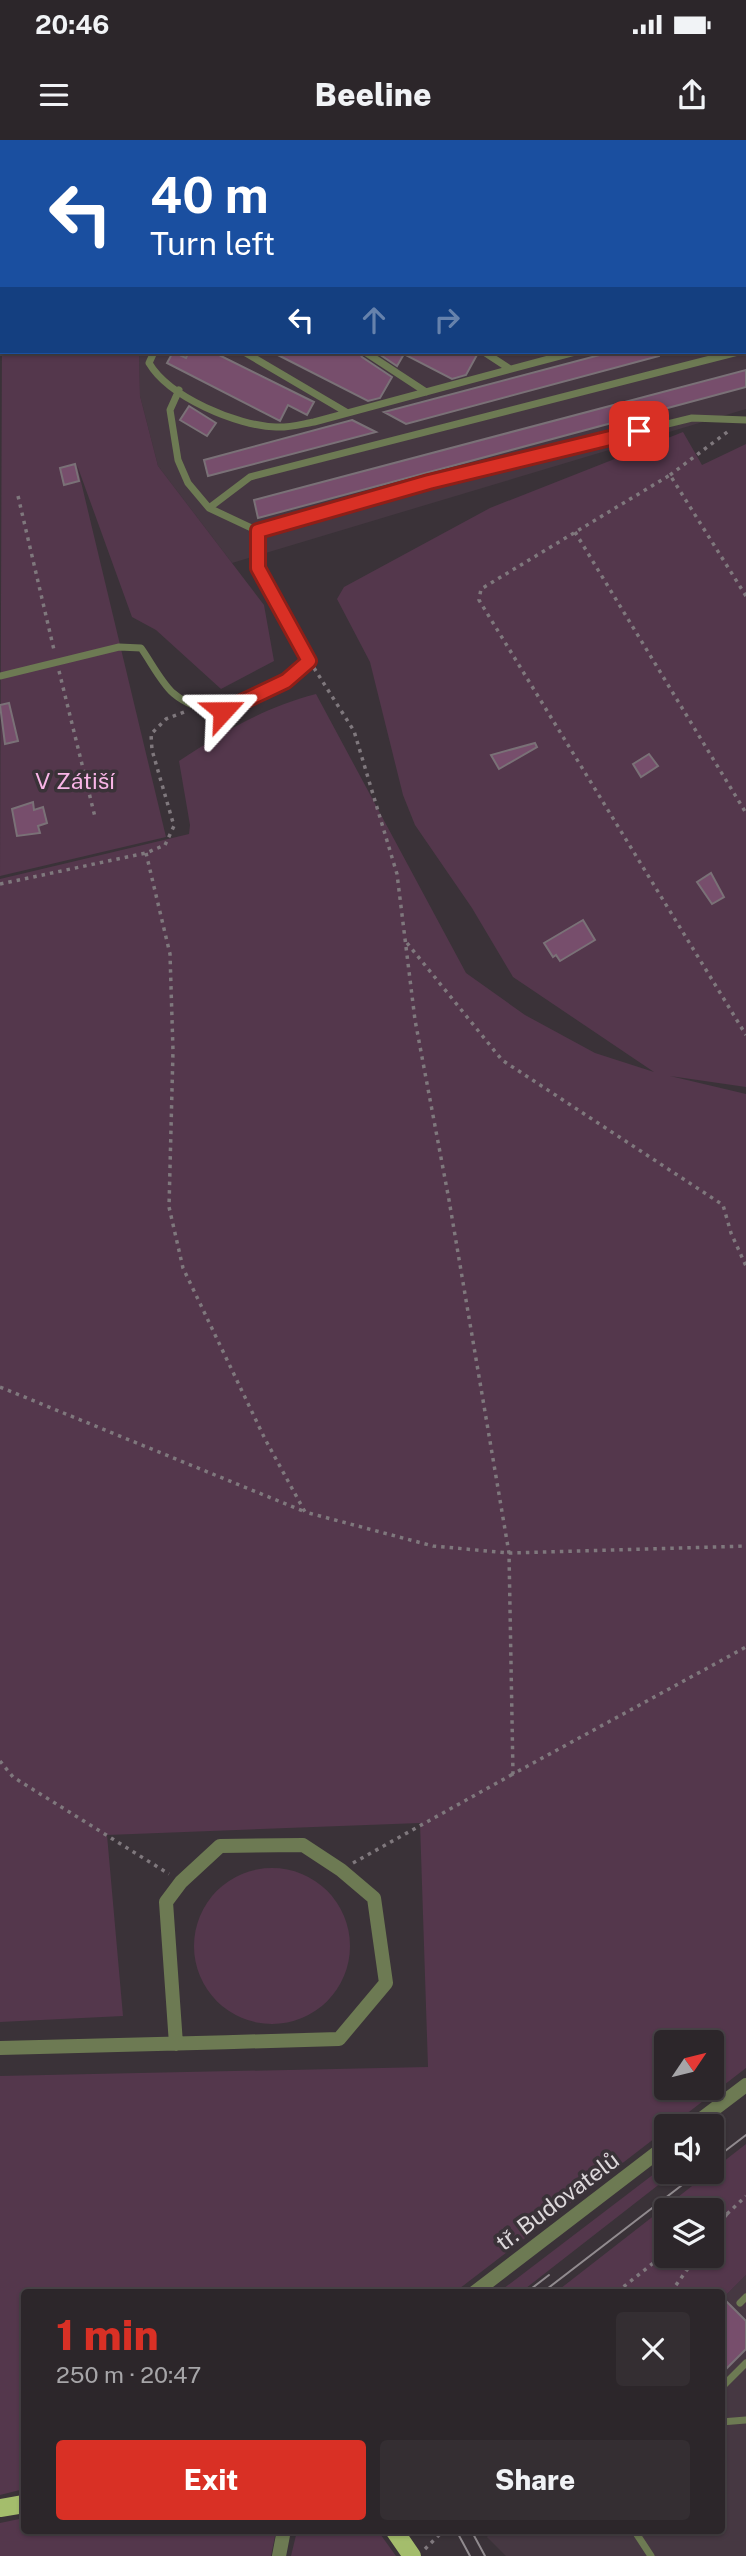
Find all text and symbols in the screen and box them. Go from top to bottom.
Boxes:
text: 20:46 [35,9,109,40]
icon: menu [35,76,73,114]
text: Beeline [315,76,431,113]
icon: share [673,76,711,114]
text: 40 m [150,166,269,224]
icon: left [35,168,126,259]
text: Turn left [150,225,275,262]
icon: left [282,301,320,339]
icon: ahead [355,301,393,339]
icon: right [428,301,466,339]
pin [609,401,669,461]
icon: arrive [620,412,658,450]
position arrow [186,674,260,748]
park label: V Zátiší [35,767,115,794]
north arrow [654,2030,724,2100]
map controls [654,2030,724,2268]
button: sound [654,2114,724,2184]
street label: tř. Budovatelů [490,2146,624,2256]
button: layers [654,2198,724,2268]
text: 1 min [56,2310,159,2359]
button: close [616,2312,690,2386]
text: 250 m · 20:47 [56,2361,201,2388]
button: Exit [56,2440,366,2520]
button: Share [380,2440,690,2520]

